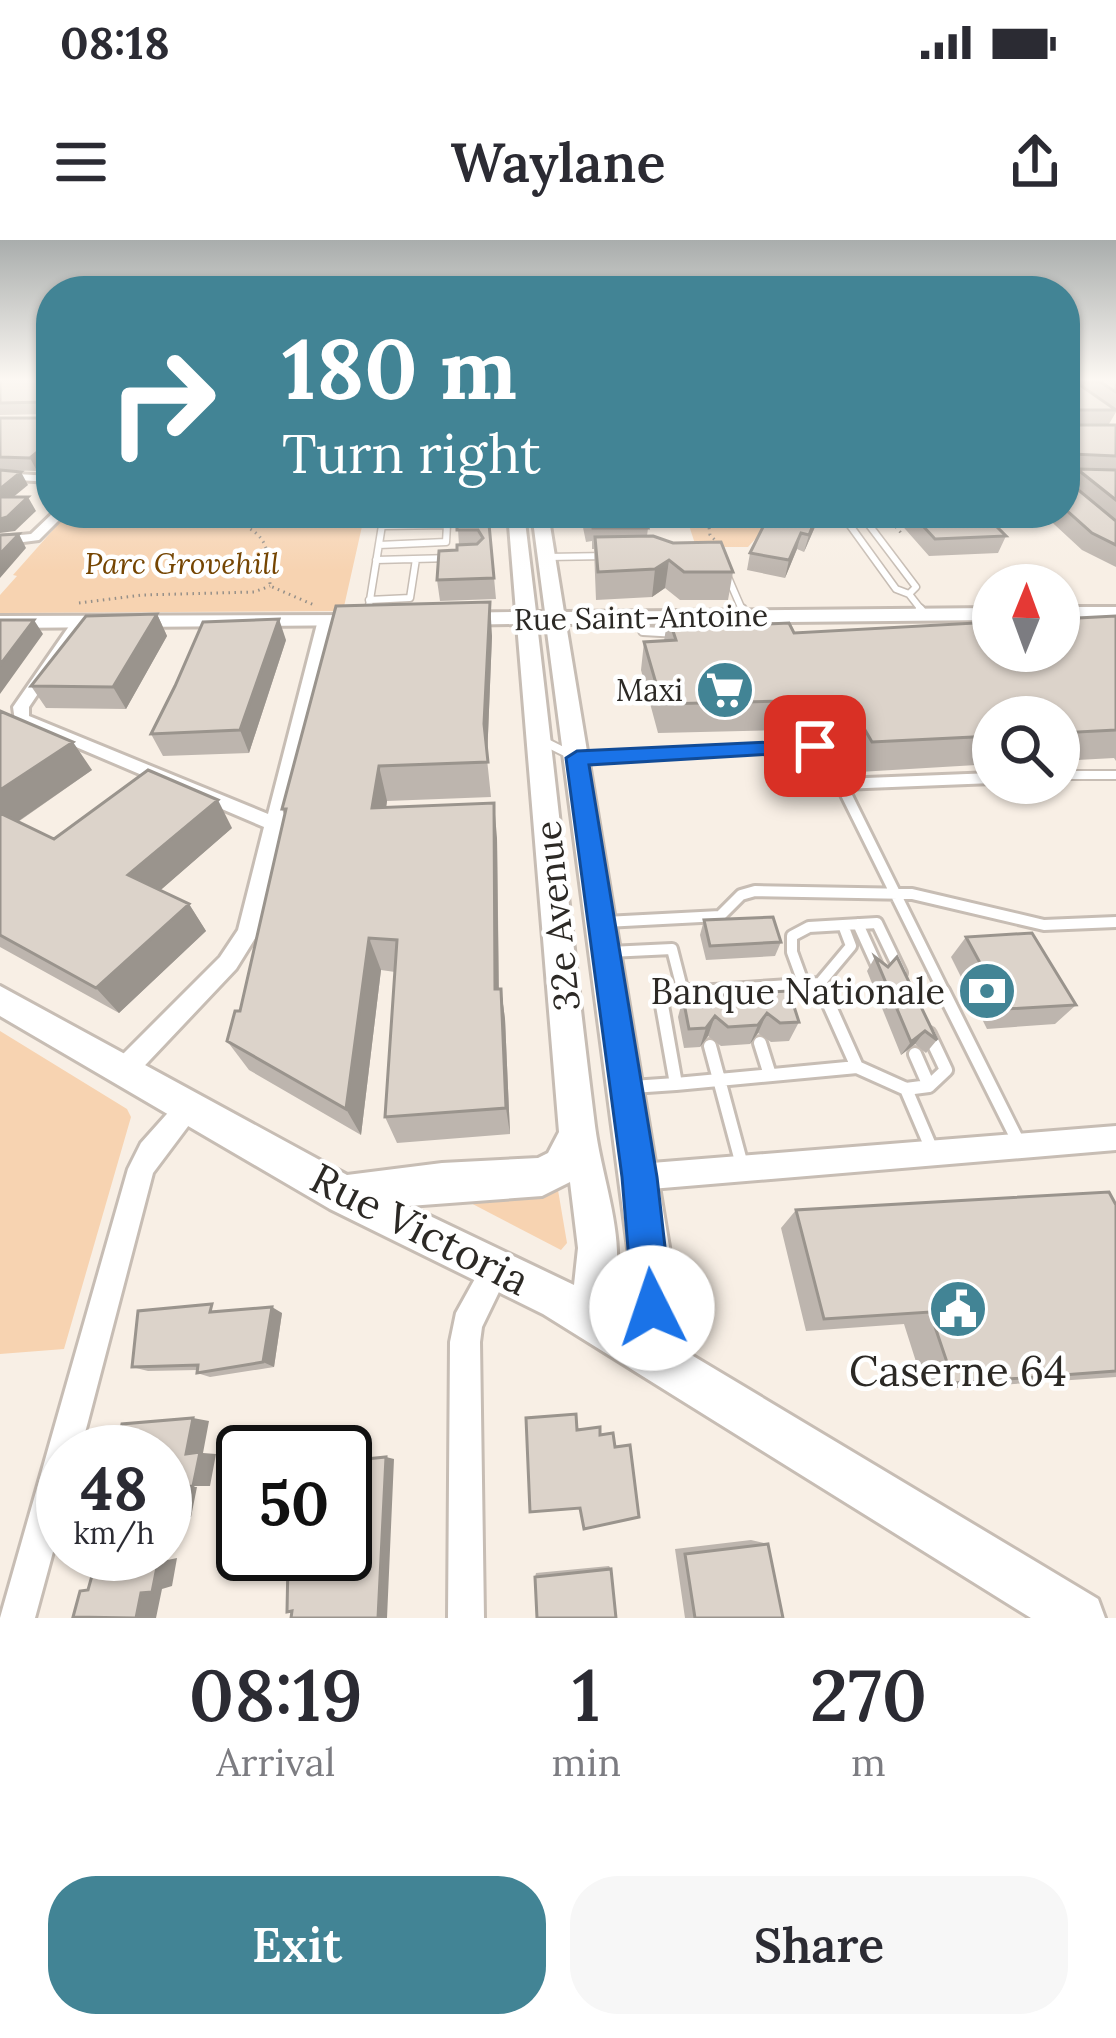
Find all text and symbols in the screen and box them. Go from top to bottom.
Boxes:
text: 08:18 [60,14,170,71]
text: Waylane [451,128,666,197]
icon: menu [48,129,114,195]
icon: share [1002,129,1068,195]
text: 180 m [282,314,517,422]
icon: right [84,324,240,480]
text: Turn right [282,419,541,488]
park label: Parc Grovehill [85,544,280,582]
north arrow [972,564,1080,672]
map controls [972,564,1080,804]
street label: Rue Saint-Antoine [514,596,768,638]
supermarket icon: Maxi [694,659,756,721]
place label: Maxi [616,671,683,709]
pin [764,695,866,797]
button: search [972,696,1080,804]
icon: arrive [782,713,848,779]
street label: 32e Avenue [524,819,590,1013]
bank icon: Banque Nationale [956,960,1018,1022]
place label: Banque Nationale [651,968,945,1014]
street label: Rue Victoria [301,1151,539,1307]
position arrow [589,1245,715,1371]
public building icon: Caserne 64 [927,1278,989,1340]
place label: Caserne 64 [849,1344,1067,1398]
speed limit sign: 50 [216,1425,372,1581]
text: 48 [80,1450,148,1526]
text: km/h [73,1514,155,1552]
text: 08:19 [189,1649,363,1741]
text: 1 [572,1649,600,1741]
text: 270 [810,1649,927,1741]
text: Arrival [216,1737,335,1787]
text: min [552,1737,621,1787]
text: m [851,1737,886,1787]
button: Exit [48,1876,546,2014]
button: Share [570,1876,1068,2014]

